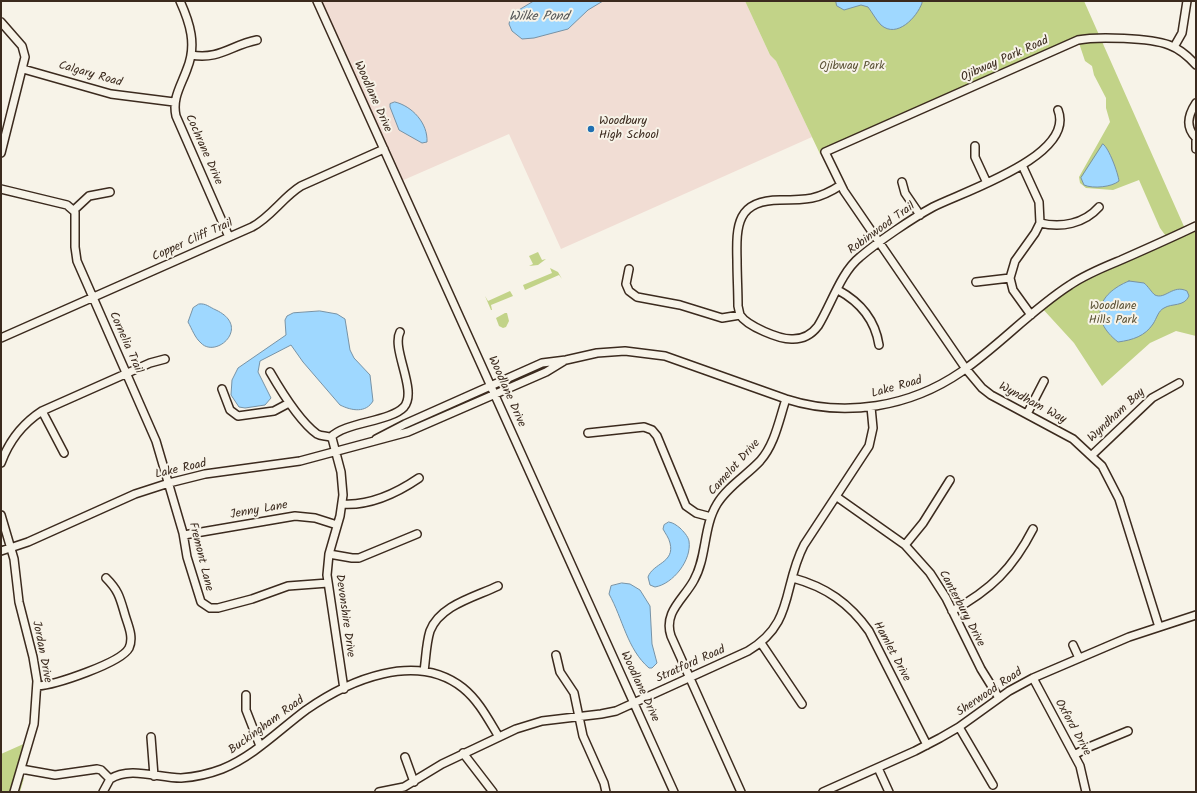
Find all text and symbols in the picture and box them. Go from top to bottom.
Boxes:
water label: Wilke Pond [509,10,569,26]
street label: Ojibway Park Road [959,34,1051,86]
street label: Calgary Road [57,59,123,91]
street label: Woodlane Drive [350,59,394,135]
park label: Ojibway Park [819,60,885,74]
street label: Cochrane Drive [181,113,225,187]
place label: Woodbury High School [599,115,659,143]
marker: Woodbury High School [586,124,596,134]
street label: Robinwood Trail [846,200,918,258]
street label: Copper Cliff Trail [150,217,236,265]
park label: Woodlane Hills Park [1089,300,1137,328]
street label: Cornelia Trail [105,310,145,376]
street label: Woodlane Drive [484,354,528,430]
street label: Lake Road [870,374,924,402]
street label: Wyndham Way [996,380,1068,428]
street label: Wyndham Bay [1085,386,1149,446]
street label: Camelot Drive [706,437,764,499]
street label: Lake Road [154,457,208,483]
street label: Jenny Lane [229,499,289,523]
street label: Fremont Lane [184,521,216,593]
street label: Canterbury Drive [935,568,987,650]
street label: Devonshire Drive [331,574,357,658]
street label: Hamlet Drive [869,619,913,685]
street label: Jordan Drive [28,620,54,684]
street label: Stratford Road [654,643,728,687]
street label: Woodlane Drive [616,649,662,725]
street label: Sherwood Road [954,666,1026,720]
street label: Buckingham Road [226,694,308,758]
street label: Oxford Drive [1051,697,1093,759]

